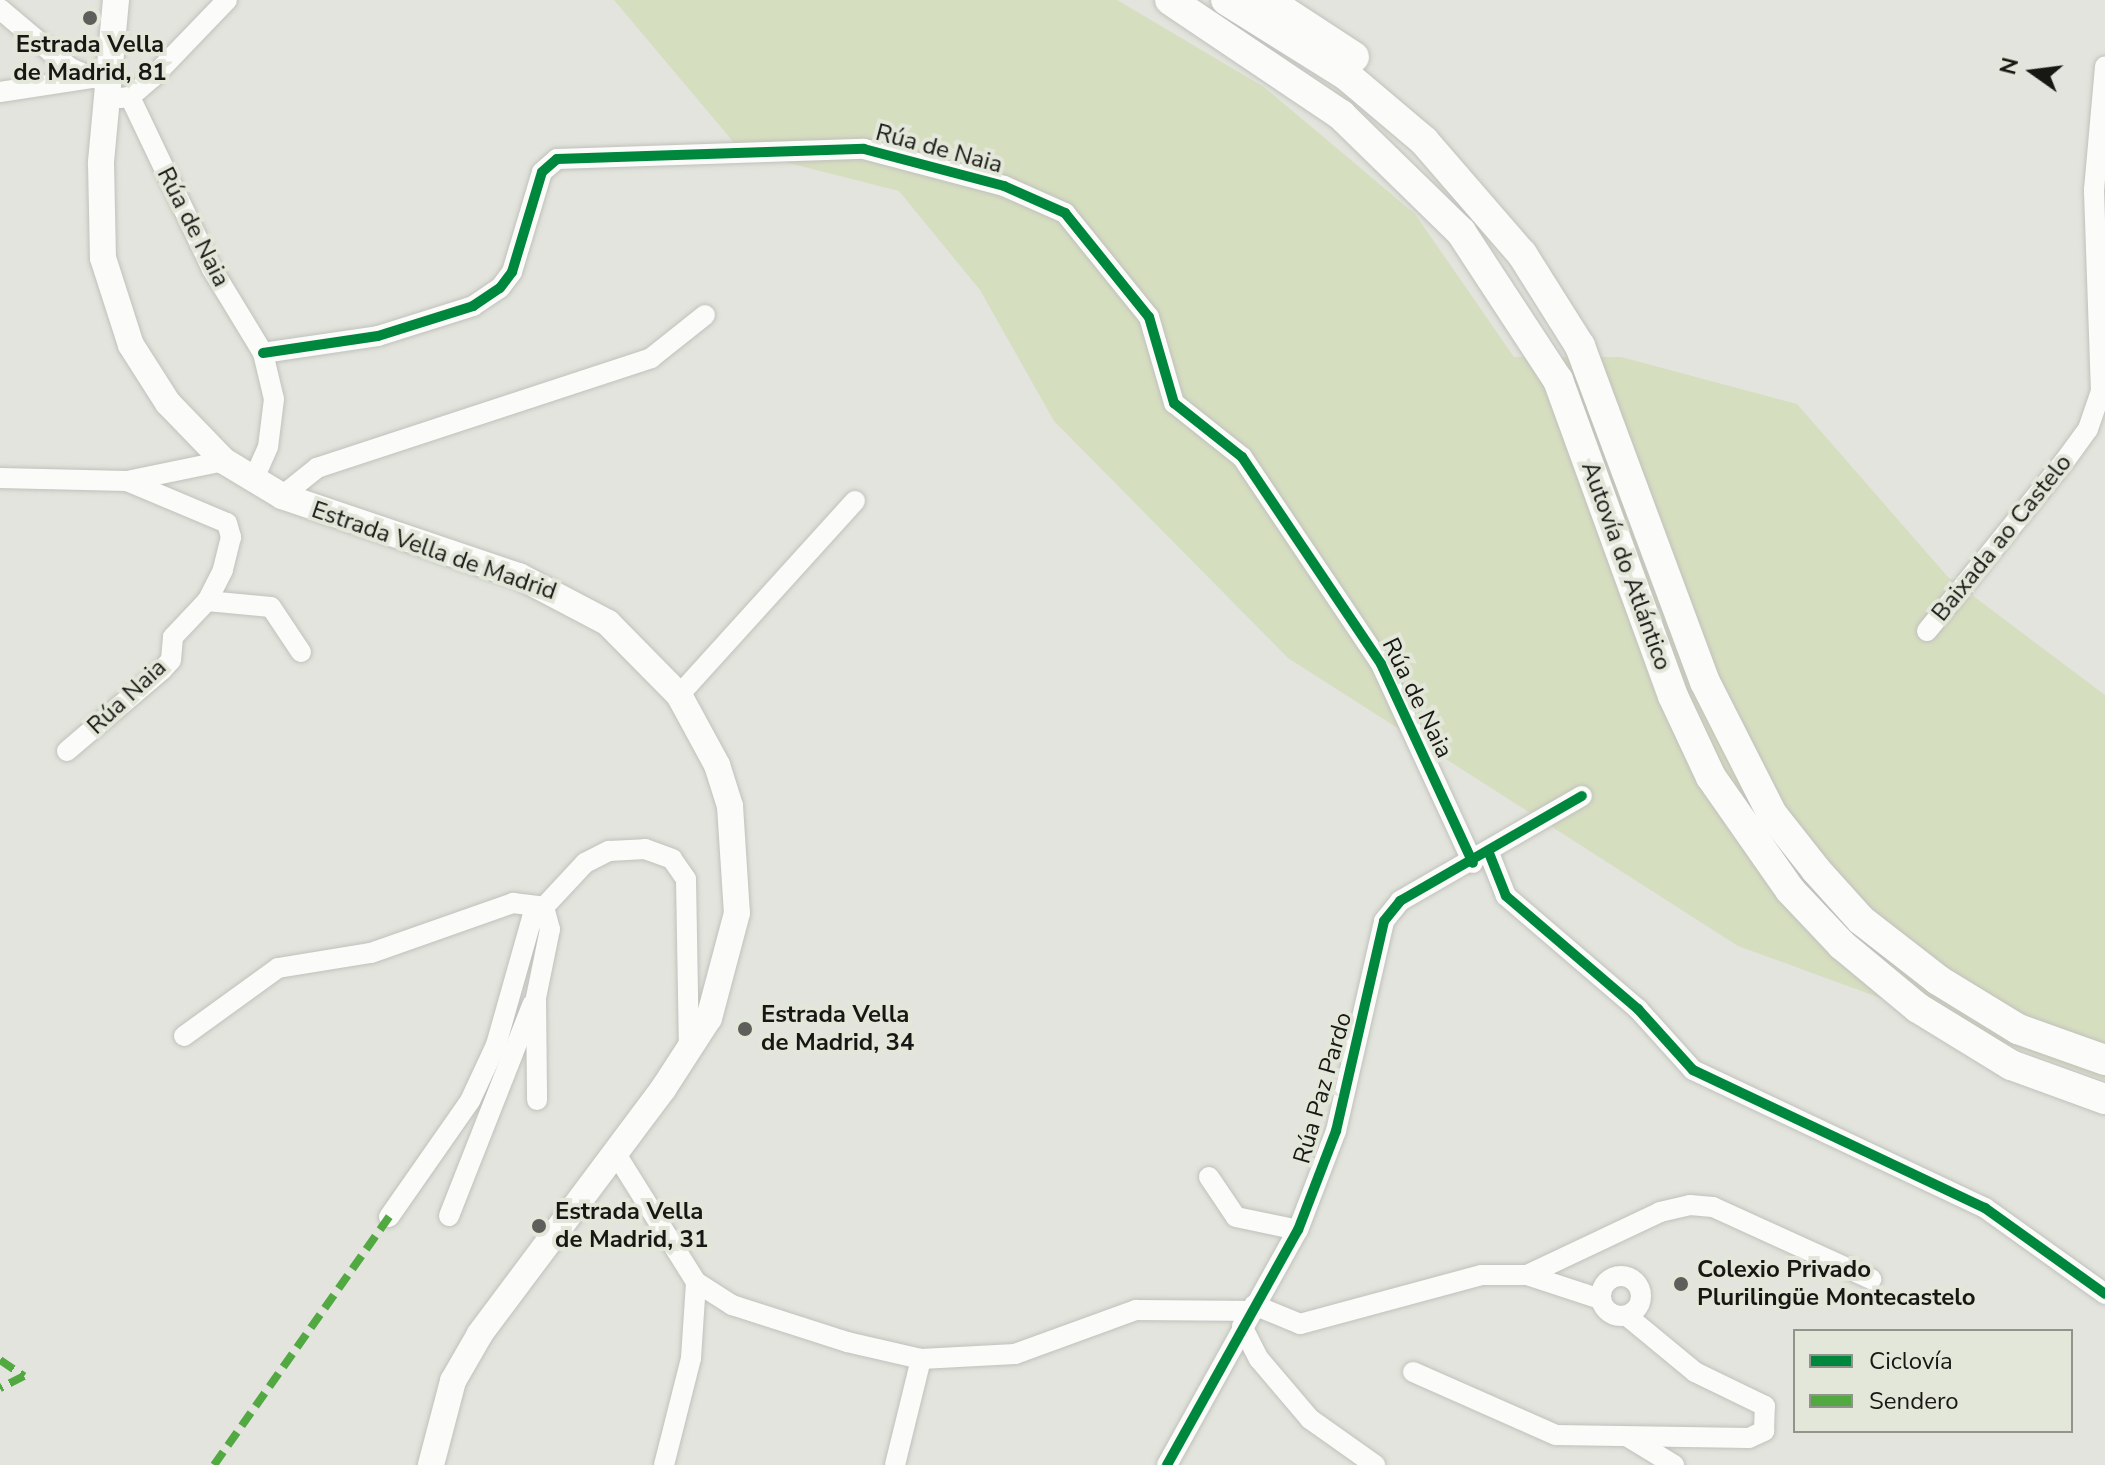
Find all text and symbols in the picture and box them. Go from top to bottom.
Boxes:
marker: Estrada Vella de Madrid, 81 [81,9,99,27]
place label: Estrada Vella de Madrid, 81 [13,31,167,87]
north arrow [1993,32,2073,112]
text: N [1993,55,2026,78]
street label: Rúa de Naia [872,118,1006,180]
street label: Rúa de Naia [151,163,235,291]
street label: Baixada ao Castelo [1926,449,2078,627]
street label: Autovía do Atlántico [1575,458,1677,674]
street label: Estrada Vella de Madrid [308,496,560,606]
street label: Rúa de Naia [1376,633,1458,763]
street label: Rúa Naia [82,653,172,741]
place label: Estrada Vella de Madrid, 34 [761,1001,914,1057]
street label: Rúa Paz Pardo [1288,1009,1358,1167]
marker: Estrada Vella de Madrid, 34 [736,1020,754,1038]
place label: Estrada Vella de Madrid, 31 [555,1198,708,1254]
marker: Estrada Vella de Madrid, 31 [530,1217,548,1235]
place label: Colexio Privado Plurilingüe Montecastelo [1697,1256,1976,1312]
marker: Colexio Privado Plurilingüe Montecastelo [1672,1275,1690,1293]
legend [1793,1329,2073,1433]
text: Ciclovía [1869,1345,1953,1377]
text: Sendero [1869,1385,1959,1417]

